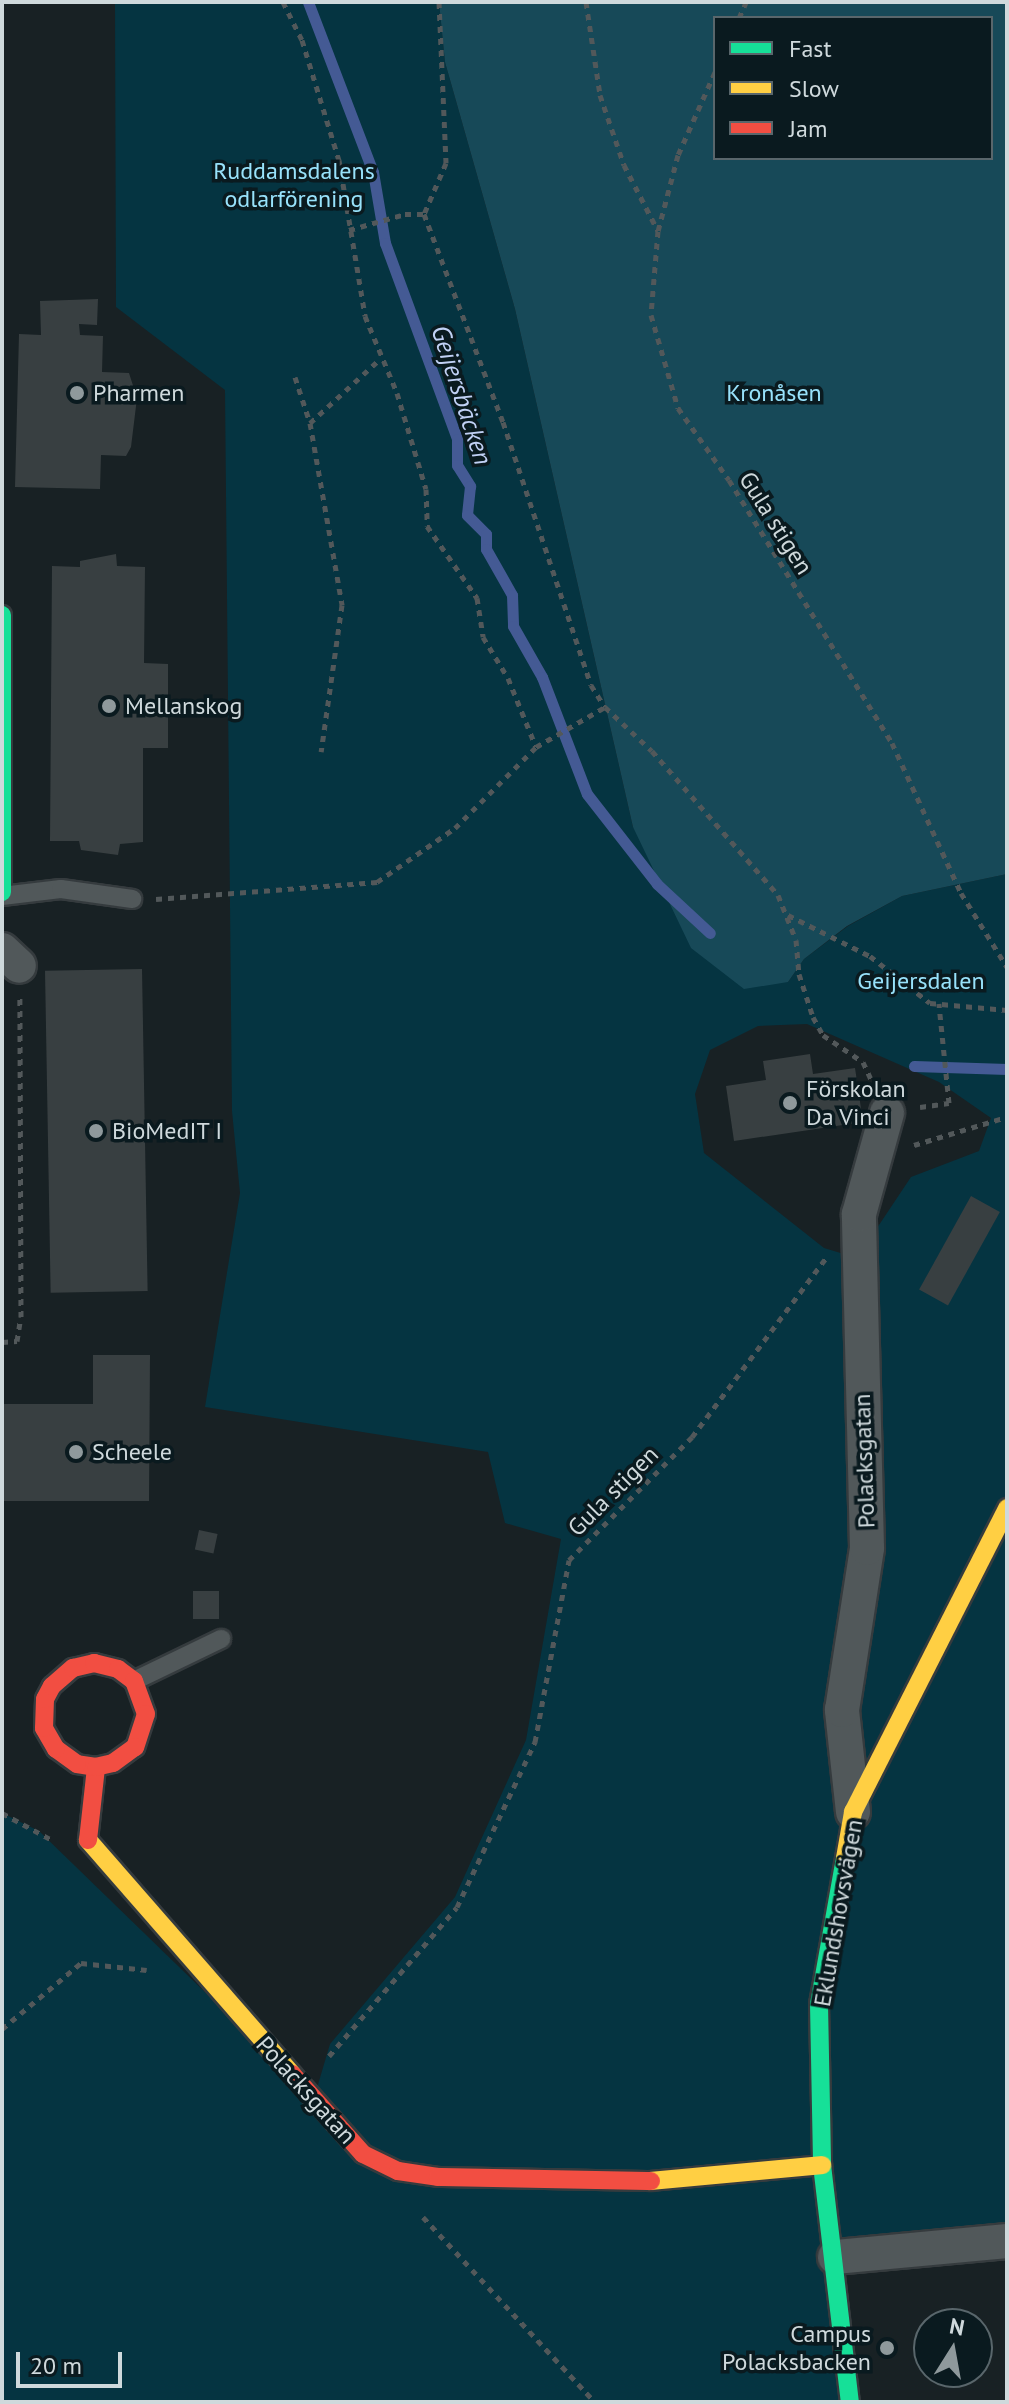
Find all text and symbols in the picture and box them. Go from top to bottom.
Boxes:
legend [713,16,993,160]
text: Fast [789,33,832,64]
text: Slow [789,73,839,104]
text: Jam [789,113,827,144]
park label: Ruddamsdalens odlarförening [213,157,375,213]
water label: Geijersbäcken [425,321,499,469]
place label: Pharmen [93,379,184,407]
park label: Kronåsen [726,379,822,407]
marker: Pharmen [68,384,86,402]
street label: Gula stigen [733,466,819,580]
place label: Mellanskog [125,692,242,720]
marker: Mellanskog [100,697,118,715]
park label: Geijersdalen [857,967,985,995]
place label: Förskolan Da Vinci [806,1075,906,1131]
marker: Förskolan Da Vinci [781,1094,799,1112]
place label: BioMedIT I [112,1117,223,1145]
marker: BioMedIT I [87,1122,105,1140]
street label: Polacksgatan [847,1393,881,1529]
place label: Scheele [92,1438,172,1466]
street label: Gula stigen [562,1440,664,1542]
marker: Scheele [67,1443,85,1461]
street label: Eklundshovsvägen [807,1817,869,2009]
street label: Polacksgatan [250,2030,362,2150]
north arrow [913,2308,993,2388]
text: N [947,2311,967,2342]
place label: Campus Polacksbacken [722,2320,871,2376]
scale bar [20,2336,126,2386]
marker: Campus Polacksbacken [878,2339,896,2357]
text: 20 m [30,2350,82,2381]

